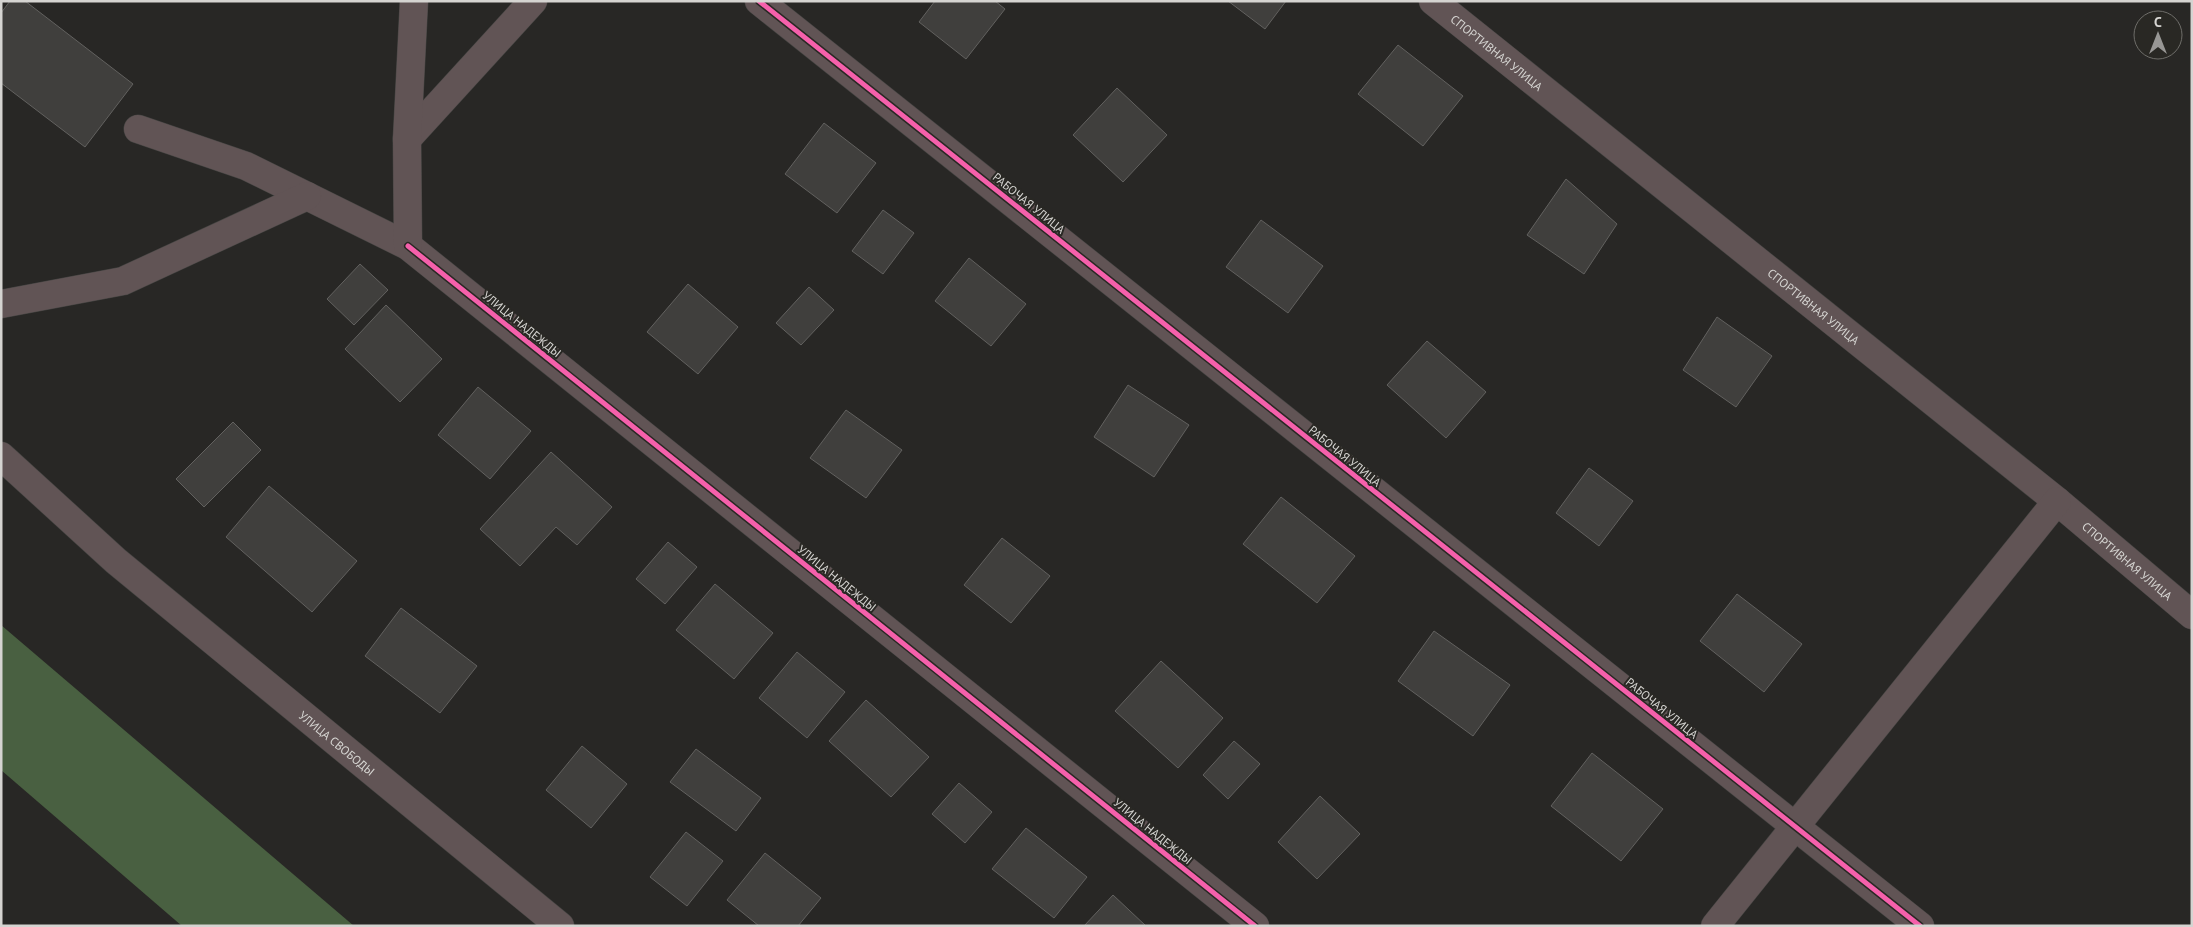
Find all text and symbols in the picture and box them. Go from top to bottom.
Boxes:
north arrow [2133,10,2183,60]
street label: СПОРТИВНАЯ УЛИЦА [1448,11,1546,94]
text: С [2154,13,2162,31]
street label: РАБОЧАЯ УЛИЦА [990,169,1068,237]
street label: СПОРТИВНАЯ УЛИЦА [1765,265,1863,347]
street label: УЛИЦА НАДЕЖДЫ [480,288,564,360]
street label: РАБОЧАЯ УЛИЦА [1306,422,1384,490]
street label: СПОРТИВНАЯ УЛИЦА [2079,518,2176,603]
street label: УЛИЦА НАДЕЖДЫ [795,542,879,614]
street label: РАБОЧАЯ УЛИЦА [1623,674,1701,742]
street label: УЛИЦА СВОБОДЫ [296,707,378,778]
street label: УЛИЦА НАДЕЖДЫ [1111,795,1195,867]

